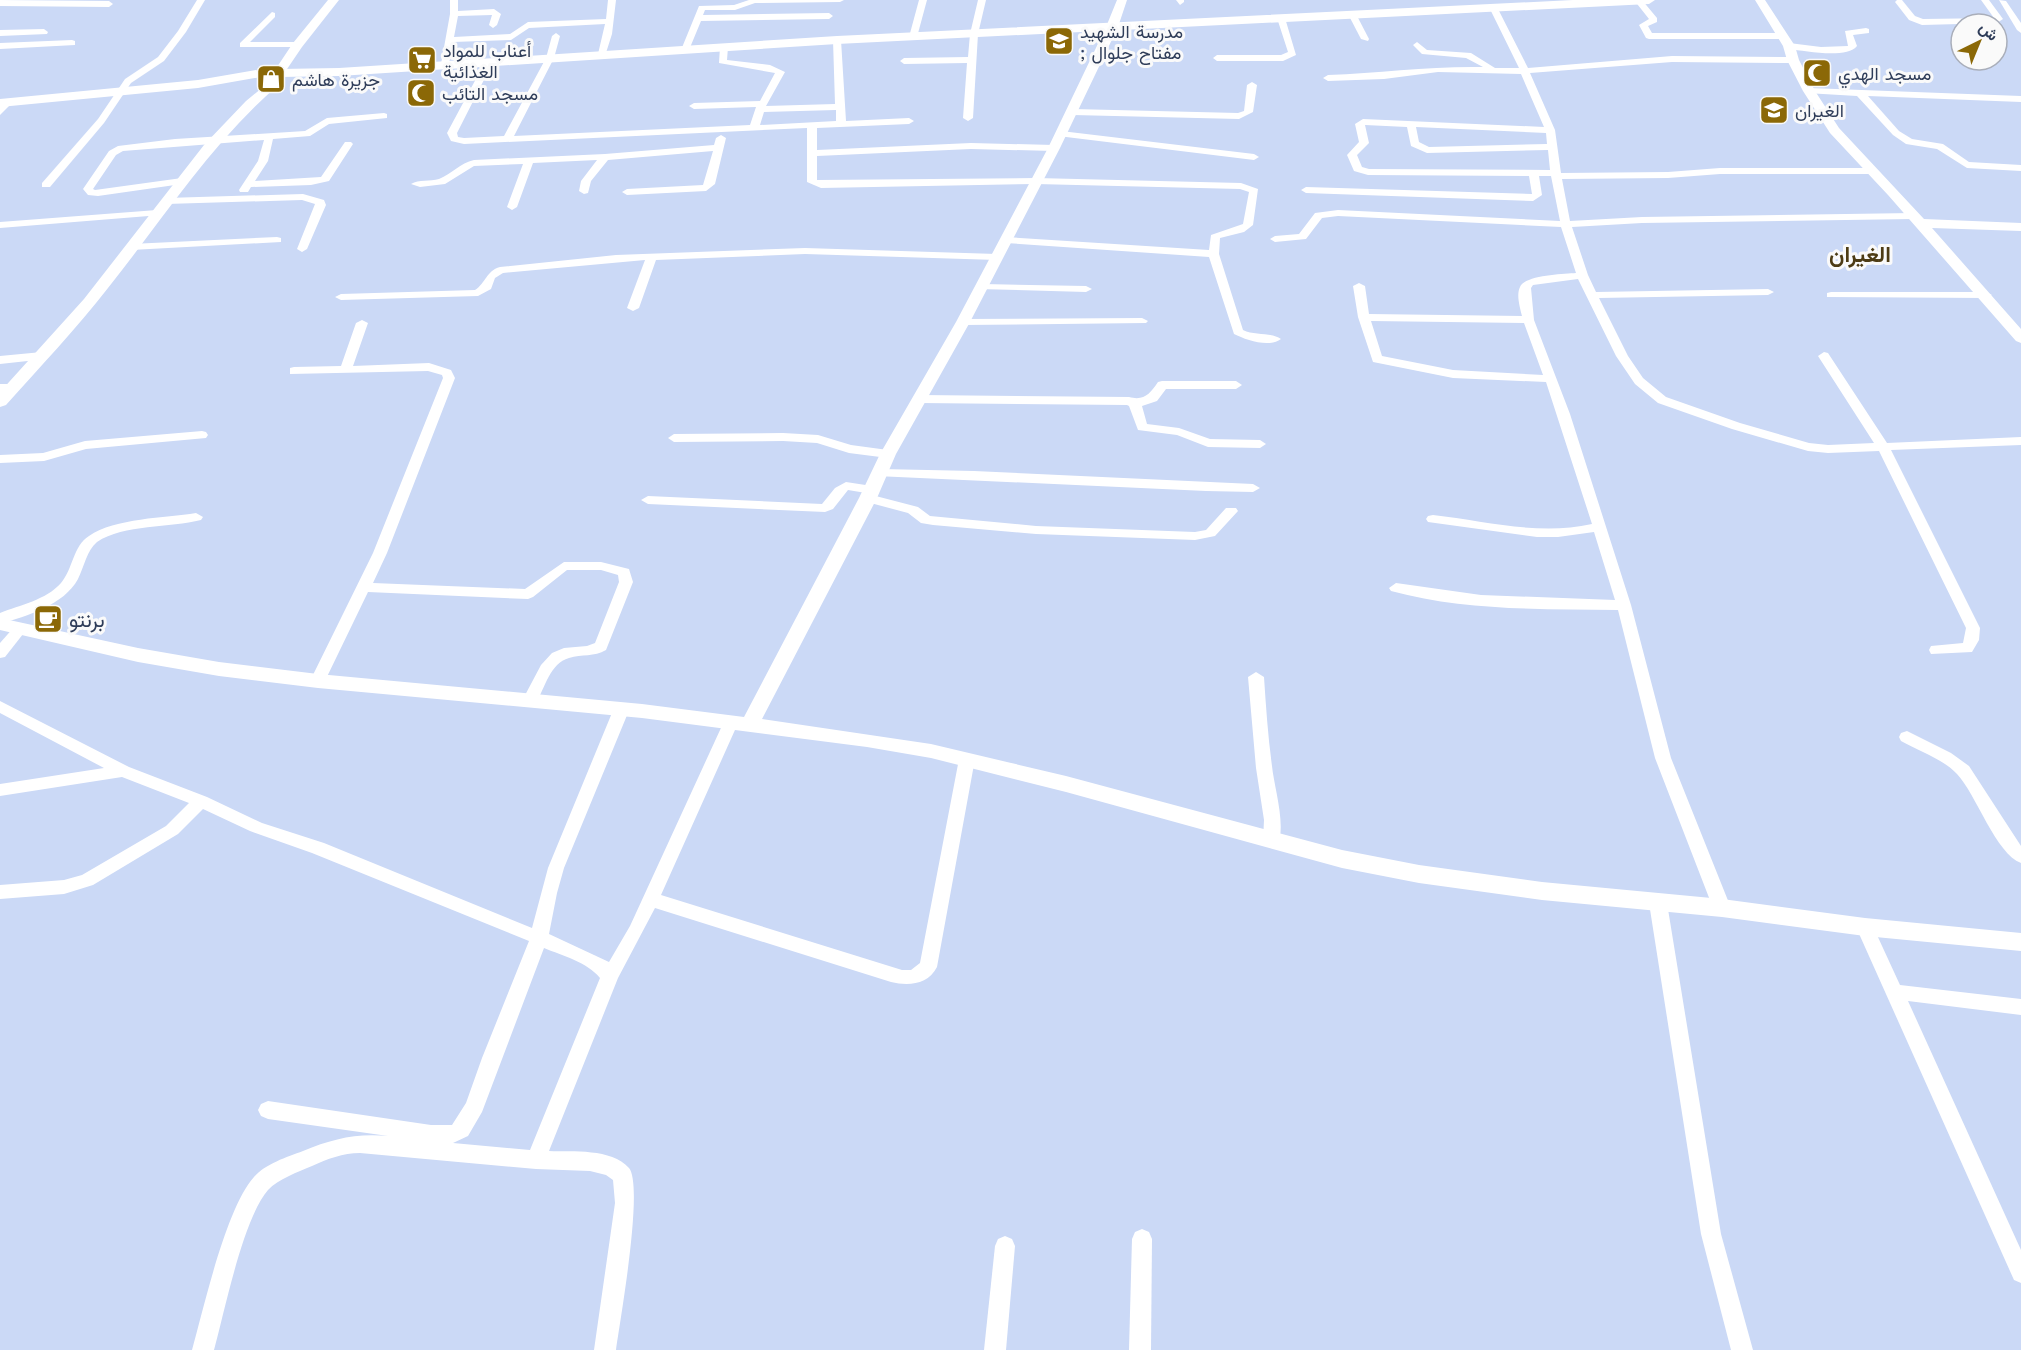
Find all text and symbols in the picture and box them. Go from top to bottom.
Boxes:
north arrow [1949,12,2009,72]
text: ش [1975,18,2002,45]
place label: مدرسة الشهيد ; مفتاح جلوال [1080,21,1183,65]
school or university icon: مدرسة الشهيد ; مفتاح جلوال [1043,25,1075,57]
place label: أعناب للمواد الغذائية [443,40,531,82]
supermarket icon: أعناب للمواد الغذائية [406,44,438,76]
mosque icon: مسجد الهدي [1801,57,1833,89]
shop icon: جزيرة هاشم [255,63,287,95]
place label: مسجد الهدي [1838,63,1931,89]
place label: جزيرة هاشم [292,69,380,92]
mosque icon: مسجد التائب [405,77,437,109]
place label: مسجد التائب [442,83,538,104]
school or university icon: الغيران [1758,94,1790,126]
place label: الغيران [1795,100,1844,122]
district label: الغيران [1829,242,1891,268]
cafe icon: برنتو [32,603,64,635]
place label: برنتو [69,607,105,633]

